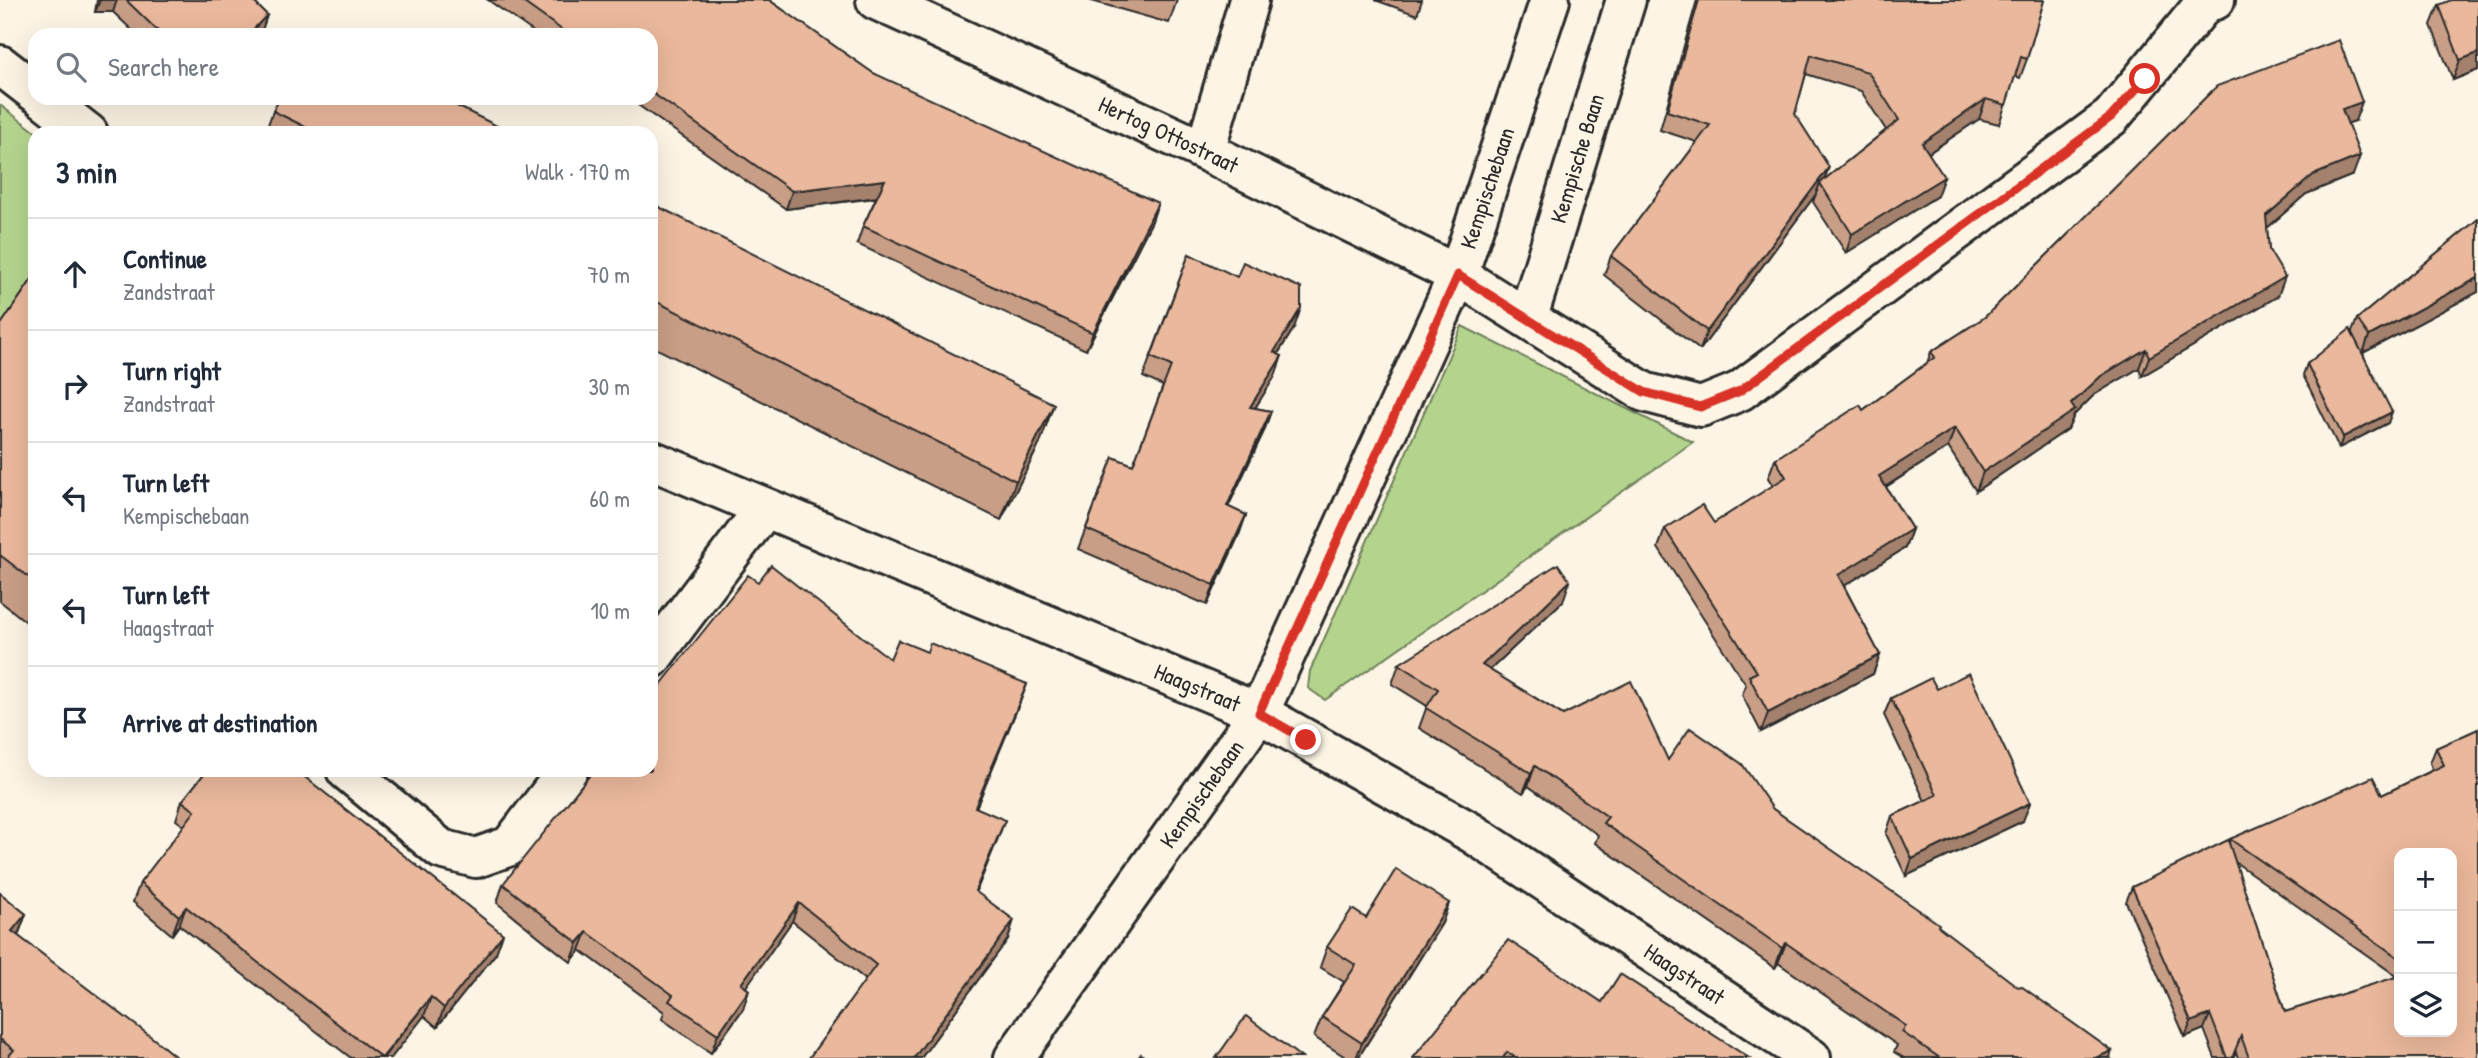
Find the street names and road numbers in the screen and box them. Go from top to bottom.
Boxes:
street label: Hertog Ottostraat [1094,88,1245,181]
street label: Kempische Baan [1542,90,1611,227]
street label: Kempischebaan [1452,123,1521,253]
street label: Haagstraat [1150,655,1247,719]
street label: Kempischebaan [1152,733,1250,854]
street label: Haagstraat [1638,936,1732,1012]

